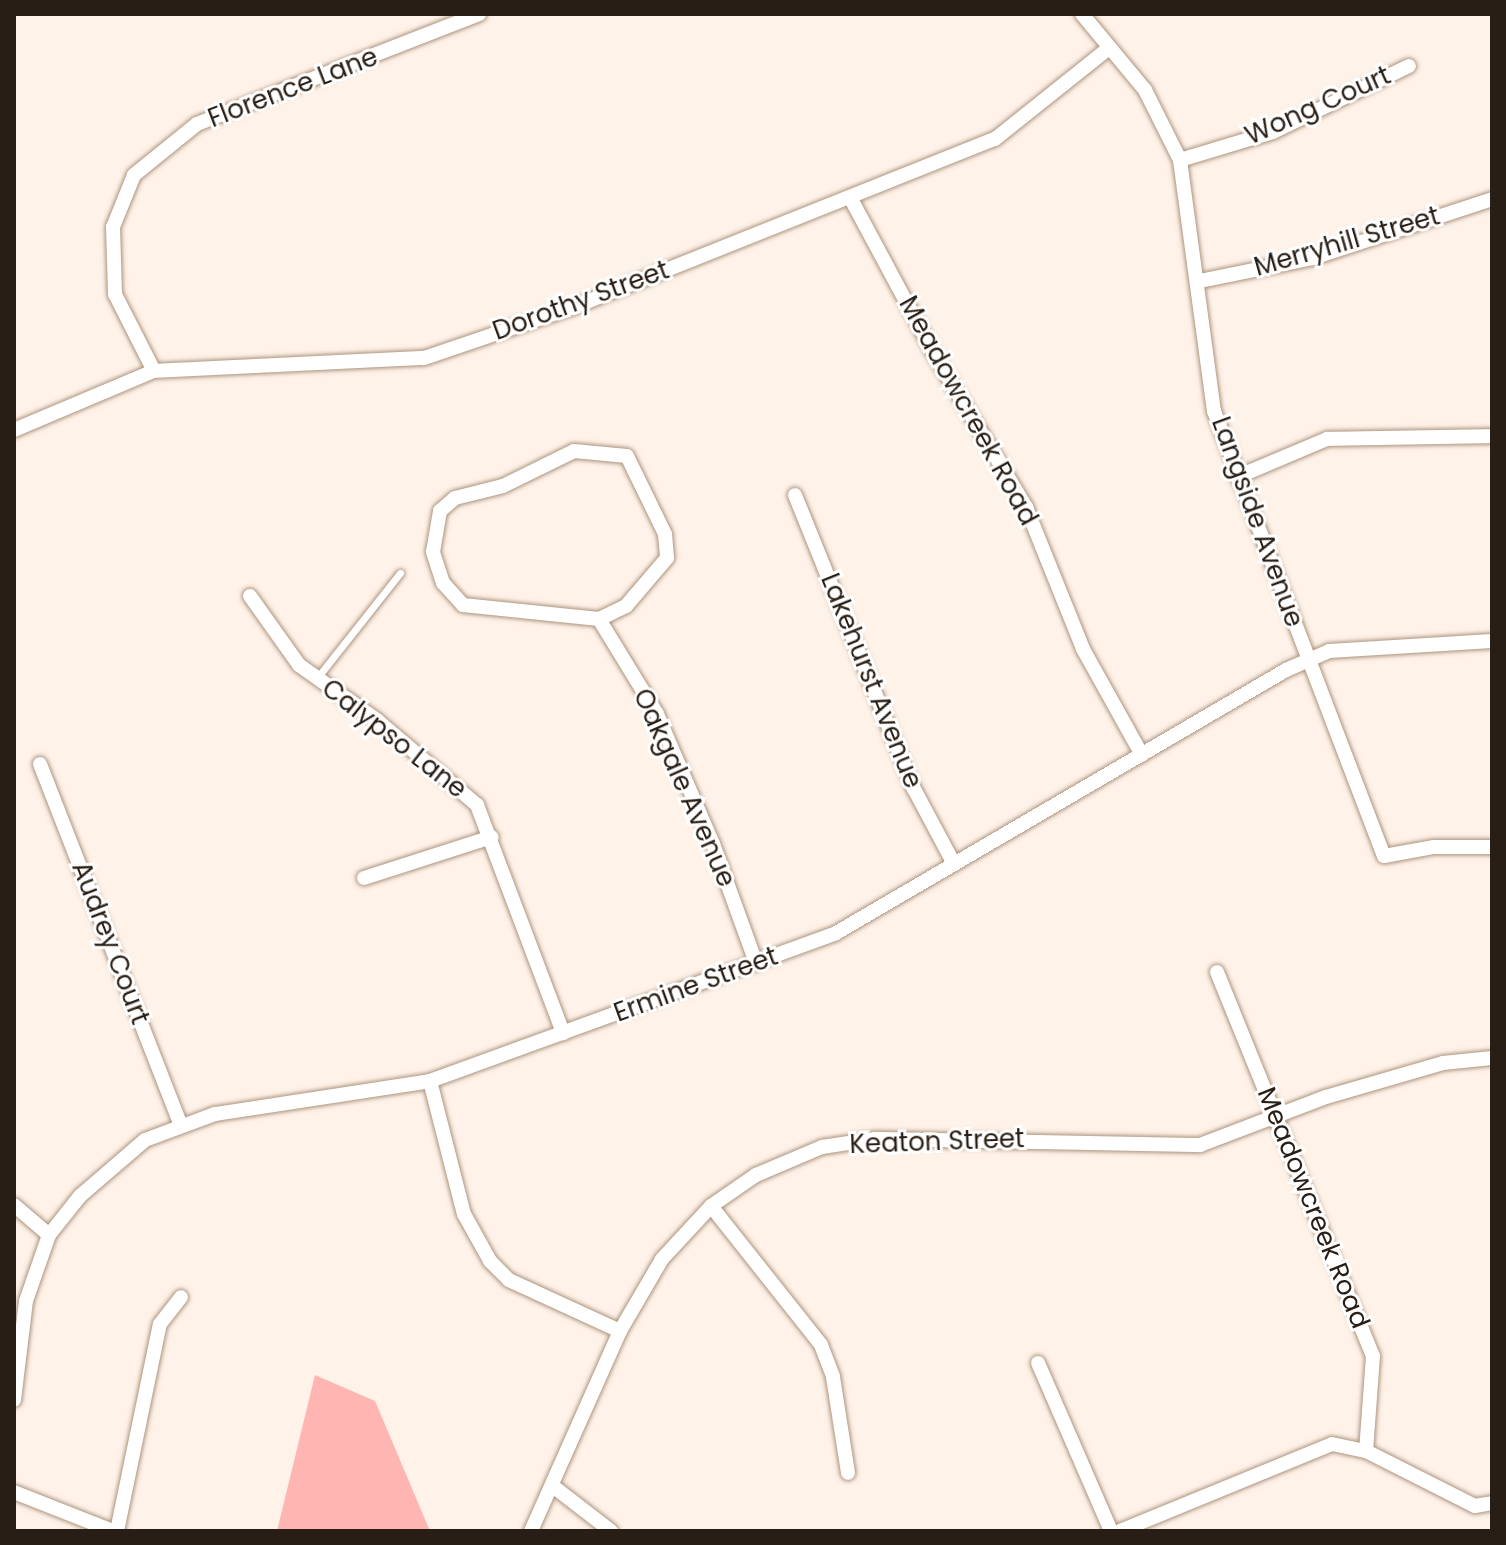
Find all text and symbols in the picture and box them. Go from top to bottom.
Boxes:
street label: Florence Lane [204,41,382,135]
street label: Wong Court [1241,60,1395,152]
street label: Merryhill Street [1251,201,1443,283]
street label: Dorothy Street [489,255,673,347]
street label: Meadowcreek Road [892,291,1044,531]
street label: Langside Avenue [1205,413,1309,631]
street label: Lakehurst Avenue [814,569,928,793]
street label: Calypso Lane [315,673,473,805]
street label: Oakgale Avenue [626,684,742,892]
street label: Audrey Court [65,857,155,1029]
street label: Ermine Street [610,941,782,1029]
street label: Meadowcreek Road [1250,1083,1376,1333]
street label: Keaton Street [849,1123,1025,1161]

